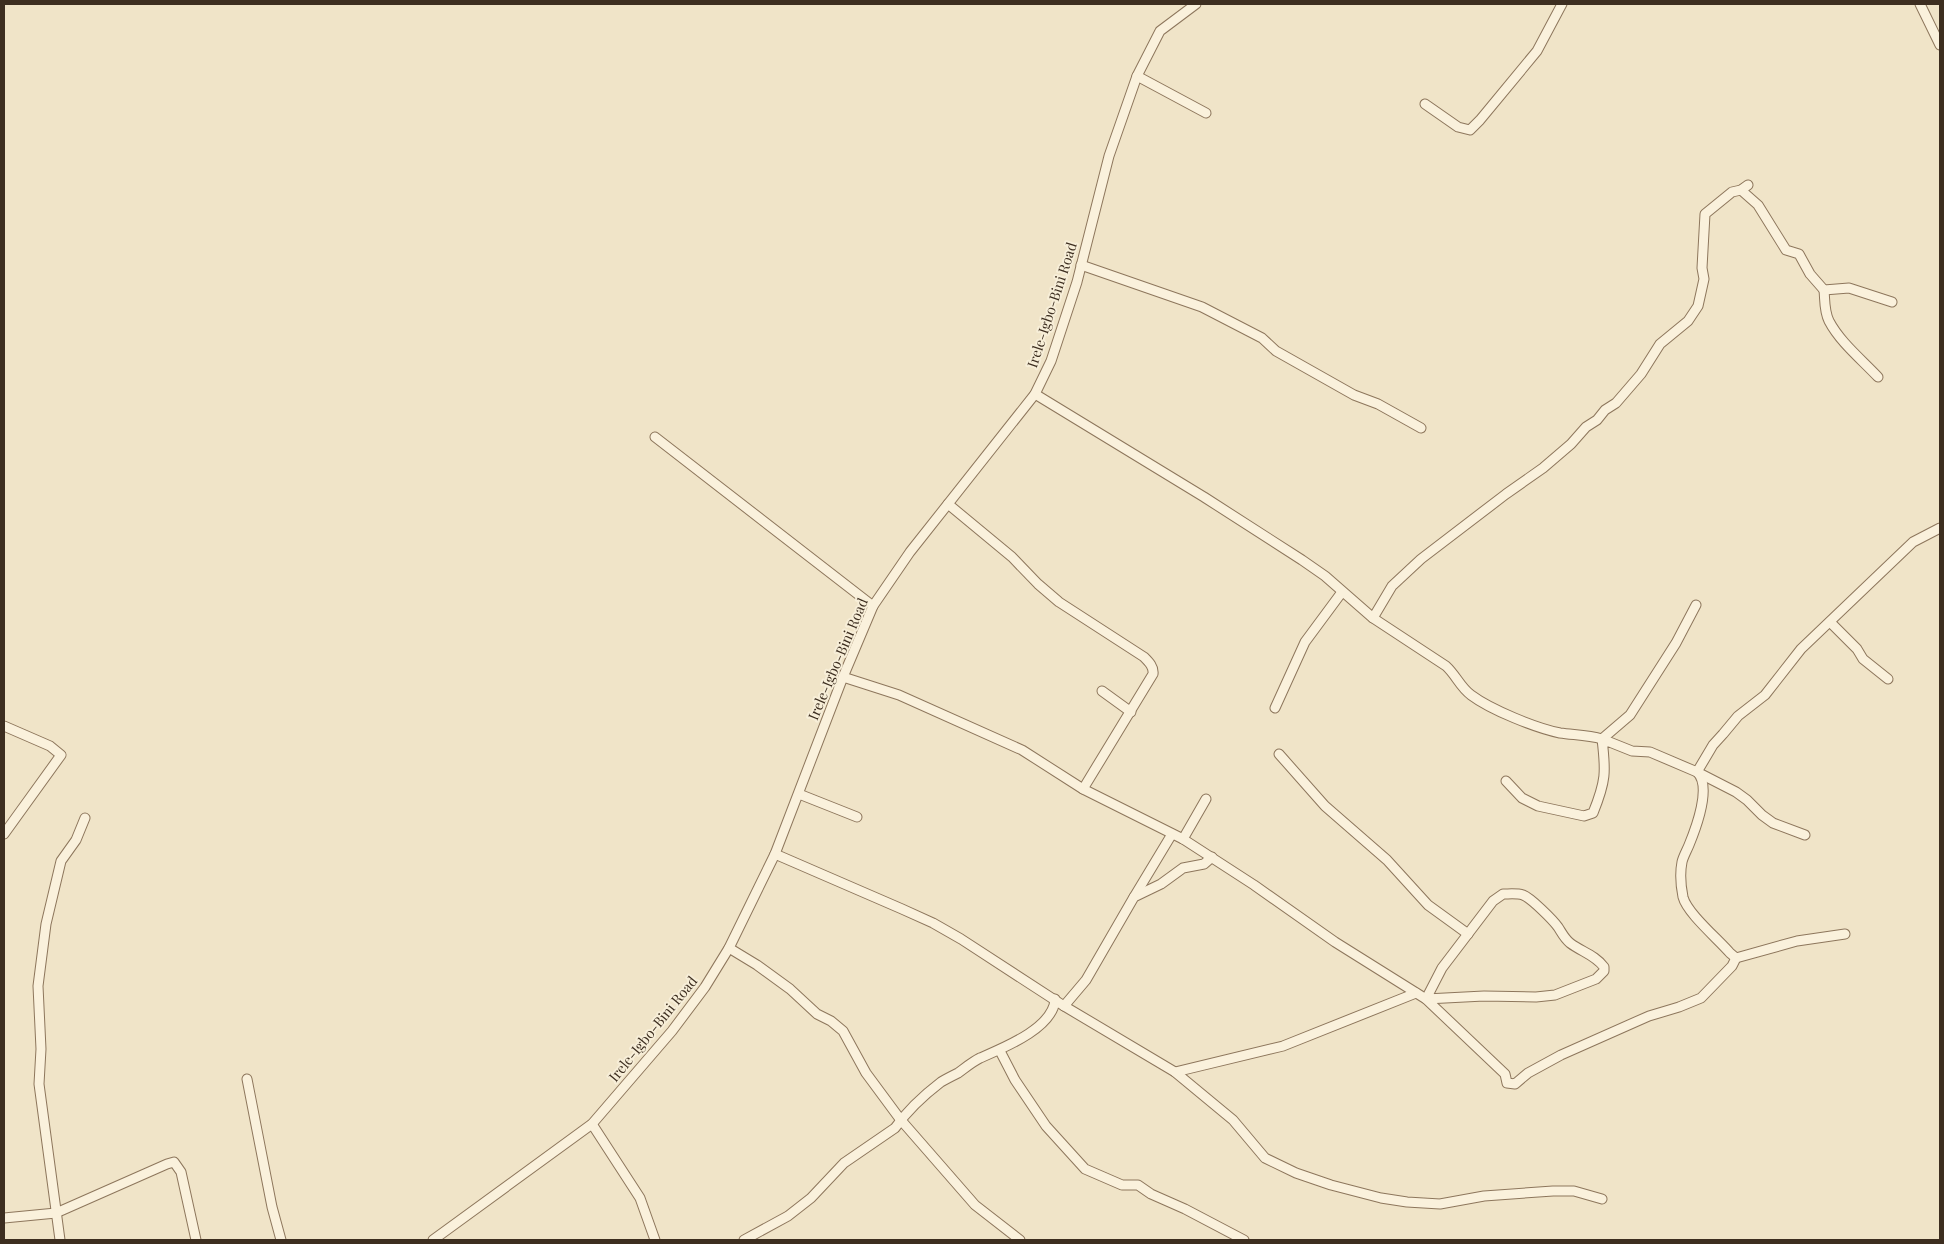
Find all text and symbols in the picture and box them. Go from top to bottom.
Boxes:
street label: Irele-Igbo-Bini Road [1022,240,1081,370]
street label: Irele-Igbo-Bini Road [803,595,872,723]
street label: Irele-Igbo-Bini Road [604,972,701,1086]

